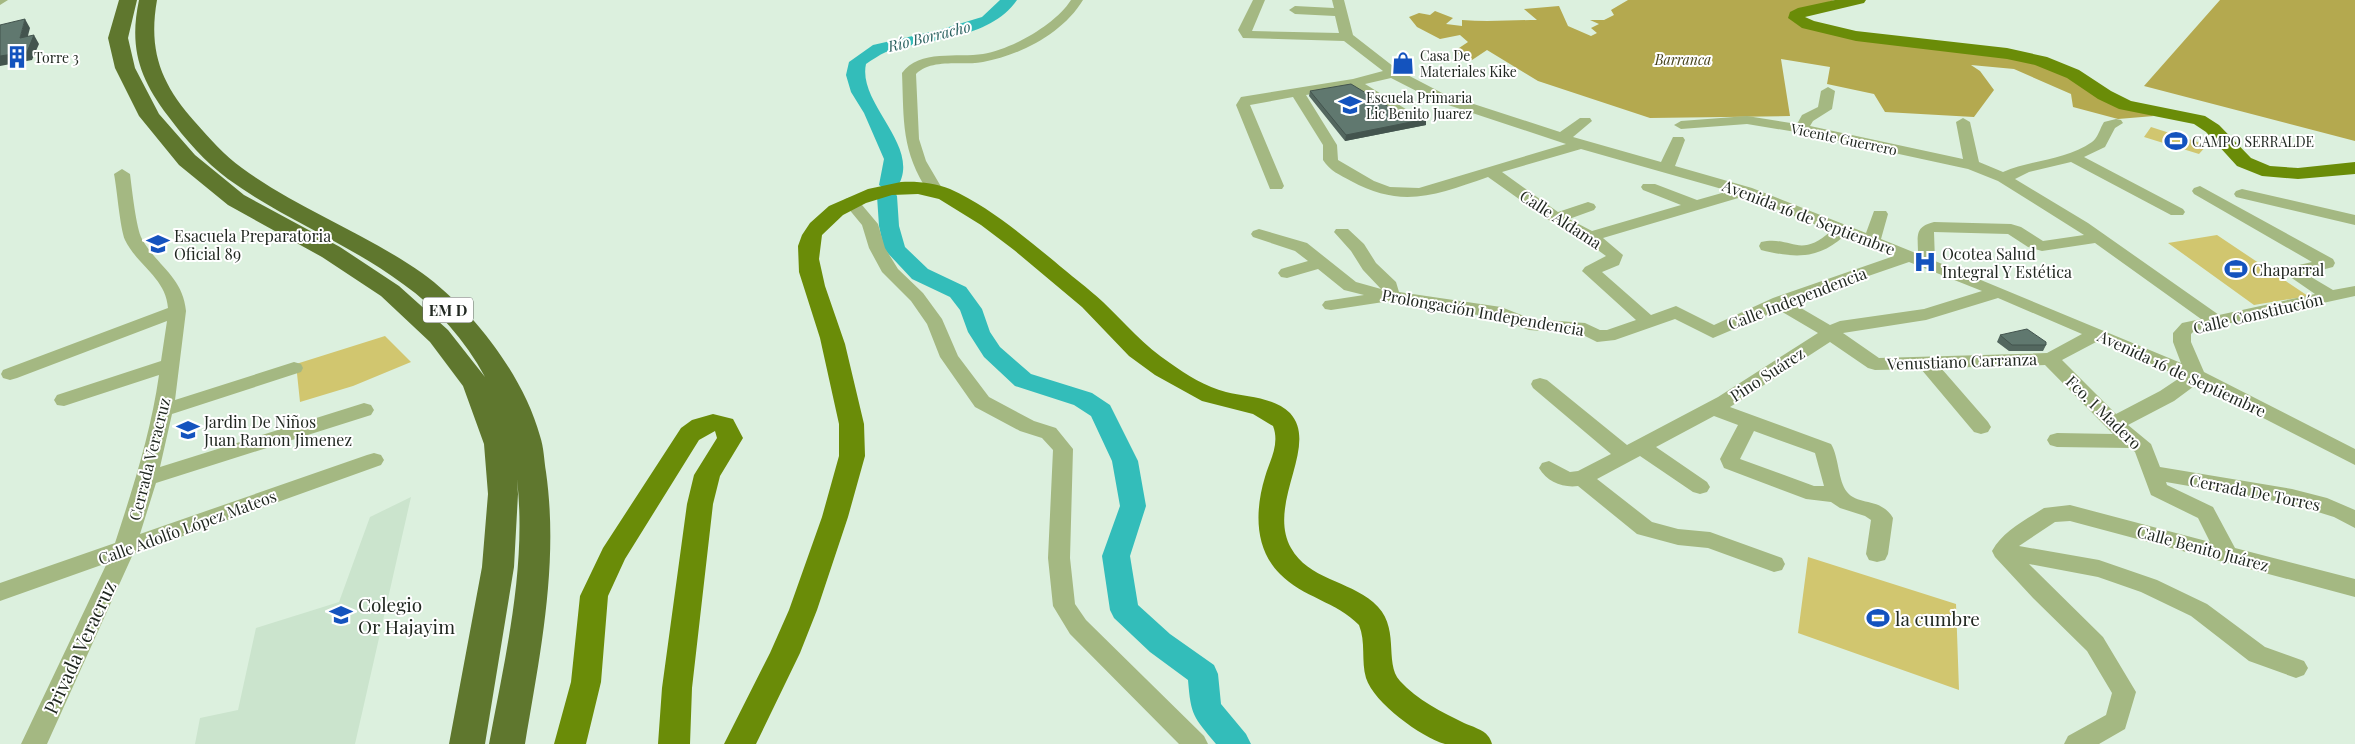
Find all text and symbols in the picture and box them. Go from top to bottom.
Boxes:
water label: Río Borracho [885,16,972,56]
building icon: Torre 3 [4,44,30,70]
place label: Casa De Materiales Kike [1420,46,1517,81]
place label: Torre 3 [34,48,79,67]
shop icon: Casa De Materiales Kike [1390,50,1416,76]
park label: Barranca [1654,50,1711,69]
place label: Escuela Primaria Lic Benito Juarez [1366,88,1473,123]
school or university icon: Escuela Primaria Lic Benito Juarez [1337,92,1363,118]
street label: Vicente Guerrero [1788,118,1899,160]
sports icon: CAMPO SERRALDE [2163,128,2189,154]
place label: CAMPO SERRALDE [2192,132,2314,151]
street label: Avenida 16 de Septiembre [1719,174,1898,260]
street label: Calle Aldama [1516,185,1606,253]
place label: Esacuela Preparatoria Oficial 89 [174,225,331,264]
school or university icon: Esacuela Preparatoria Oficial 89 [145,231,171,257]
place label: Ocotea Salud Integral Y Estética [1942,243,2072,282]
hospital icon: Ocotea Salud Integral Y Estética [1912,249,1938,275]
sports icon: Chaparral [2223,256,2249,282]
place label: Chaparral [2252,259,2325,280]
street label: Calle Independencia [1725,262,1869,334]
street label: Prolongación Independencia [1380,284,1586,340]
street label: Calle Constitución [2191,288,2325,338]
road number: EM D [423,298,473,322]
street label: Avenida 16 de Septiembre [2094,324,2269,421]
street label: Pino Suárez [1726,342,1809,406]
street label: Venustiano Carranza [1886,348,2037,374]
street label: Fco. I Madero [2062,371,2147,454]
street label: Cerrada Veracruz [124,395,175,523]
place label: Jardin De Niños Juan Ramon Jimenez [203,411,352,450]
school or university icon: Jardin De Niños Juan Ramon Jimenez [175,417,201,443]
street label: Cerrada De Torres [2188,469,2322,515]
street label: Calle Adolfo López Mateos [95,485,279,569]
street label: Calle Benito Juárez [2135,520,2272,576]
street label: Privada Veracruz [37,576,121,718]
place label: Colegio Or Hajayim [358,591,455,639]
school or university icon: Colegio Or Hajayim [328,602,354,628]
sports icon: la cumbre [1865,605,1891,631]
place label: la cumbre [1895,605,1980,631]

